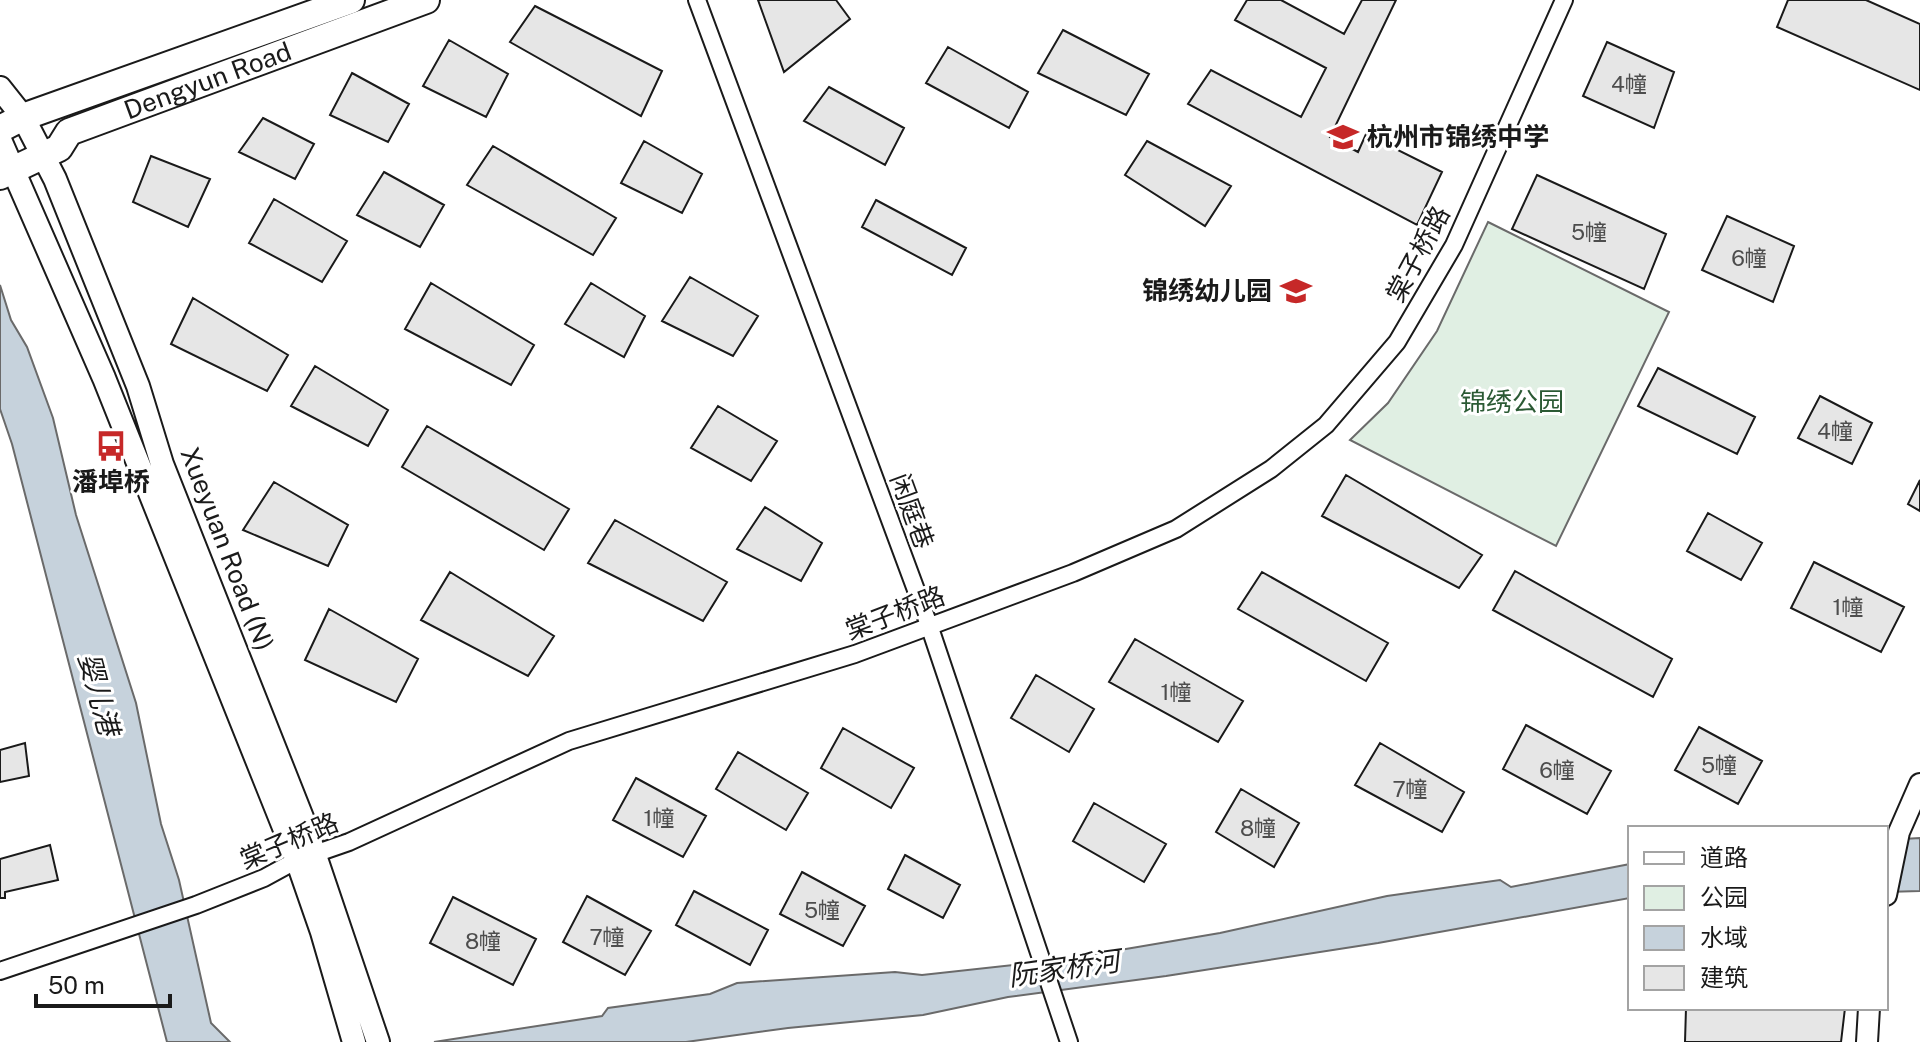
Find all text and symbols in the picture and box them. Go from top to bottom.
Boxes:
street label: Dengyun Road [120,35,295,125]
house number: 4幢 [1611,71,1647,97]
school or university icon: 杭州市锦绣中学 [1326,120,1360,154]
place label: 杭州市锦绣中学 [1367,121,1549,152]
street label: 棠子桥路 [1379,201,1456,307]
house number: 5幢 [1571,219,1607,245]
house number: 6幢 [1731,245,1767,271]
school or university icon: 锦绣幼儿园 [1279,274,1313,308]
place label: 锦绣幼儿园 [1142,275,1272,306]
park label: 锦绣公园 [1460,386,1564,417]
house number: 4幢 [1817,418,1853,444]
bus stop icon: 潘埠桥 [94,429,128,463]
street label: Xueyuan Road (N) [174,443,280,655]
place label: 潘埠桥 [72,466,150,497]
street label: 闲庭巷 [885,469,940,553]
street label: 棠子桥路 [841,579,949,646]
house number: 1幢 [1833,594,1863,620]
water label: 婴儿港 [73,649,127,743]
house number: 1幢 [1161,679,1191,705]
house number: 5幢 [1701,752,1737,778]
house number: 6幢 [1539,757,1575,783]
house number: 7幢 [1392,776,1428,802]
house number: 1幢 [644,805,674,831]
street label: 棠子桥路 [235,806,343,875]
house number: 8幢 [1240,815,1276,841]
legend [1628,826,1888,1010]
text: 道路 [1700,843,1748,871]
text: 公园 [1700,883,1748,911]
house number: 5幢 [804,897,840,923]
text: 水域 [1700,923,1748,951]
house number: 7幢 [589,924,625,950]
house number: 8幢 [465,928,501,954]
water label: 阮家桥河 [1006,943,1127,992]
scale bar [36,958,170,1008]
text: 建筑 [1700,963,1748,991]
text: 50 m [48,971,105,999]

